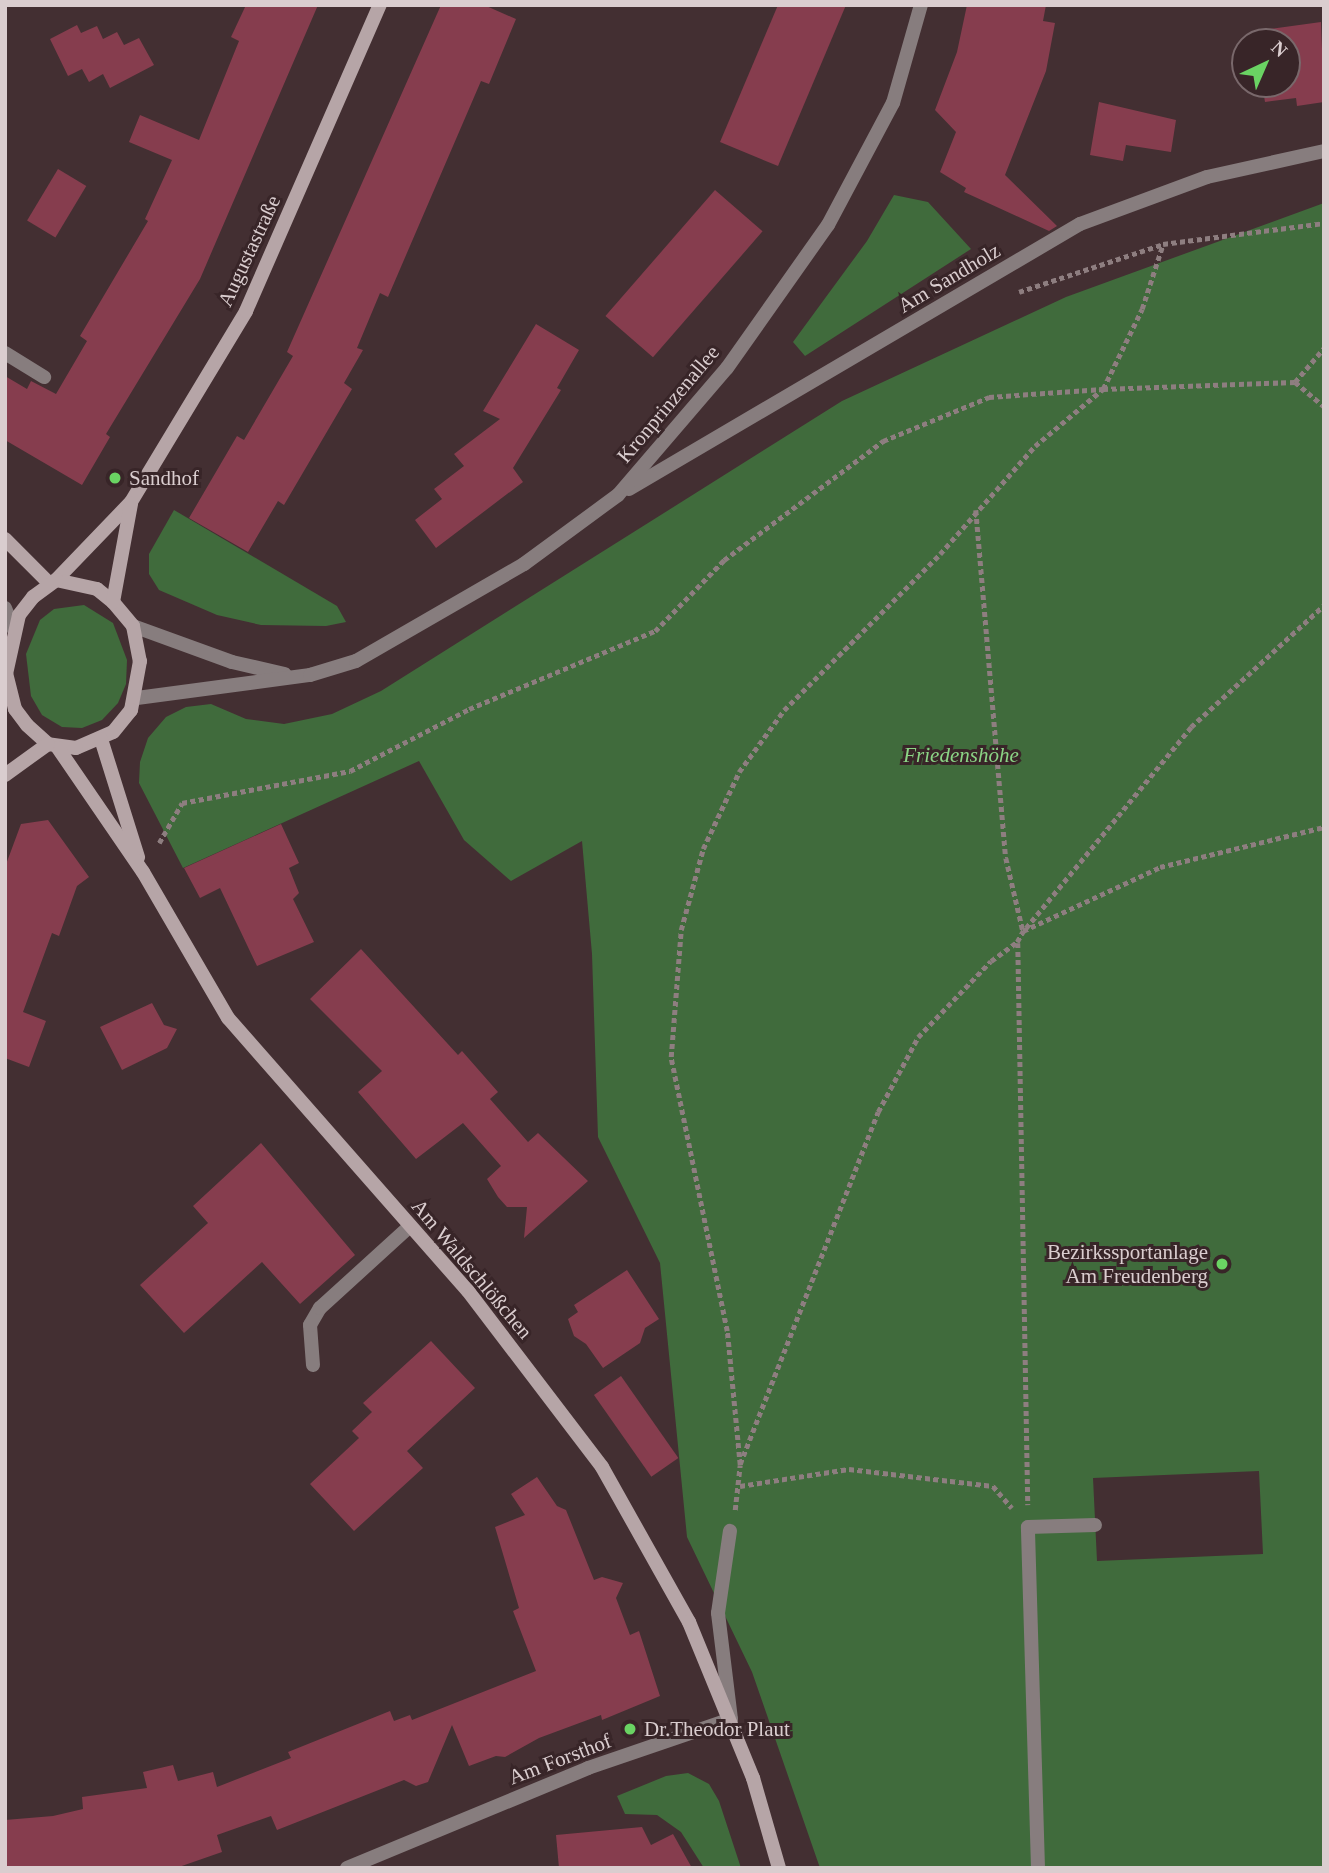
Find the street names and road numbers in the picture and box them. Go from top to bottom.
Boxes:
street label: Augustastraße [212,191,286,311]
street label: Am Sandholz [893,238,1005,318]
street label: Kronprinzenallee [612,340,724,468]
street label: Am Waldschlößchen [406,1194,538,1344]
street label: Am Forsthof [505,1728,615,1790]

